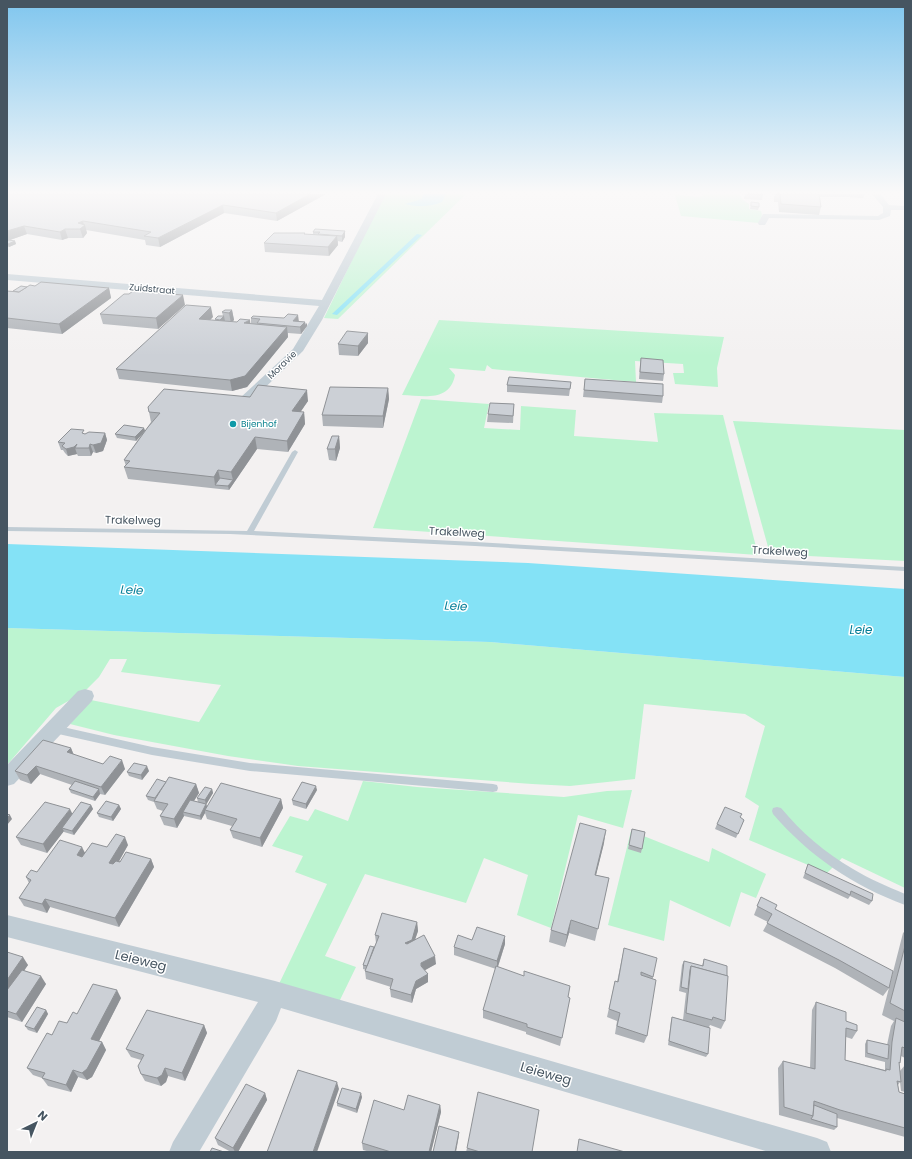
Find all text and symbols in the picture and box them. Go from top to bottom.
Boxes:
street label: Zuidstraat [129,281,175,297]
street label: Moravie [265,348,299,382]
place label: Bijenhof [241,418,277,430]
marker: Bijenhof [228,419,238,429]
street label: Trakelweg [105,512,161,528]
street label: Trakelweg [429,523,485,541]
street label: Trakelweg [752,542,808,560]
water label: Leie [120,580,145,599]
water label: Leie [444,596,469,615]
water label: Leie [849,621,873,638]
street label: Leieweg [113,945,169,976]
street label: Leieweg [518,1057,574,1090]
north arrow [16,1103,56,1143]
text: N [34,1107,51,1124]

